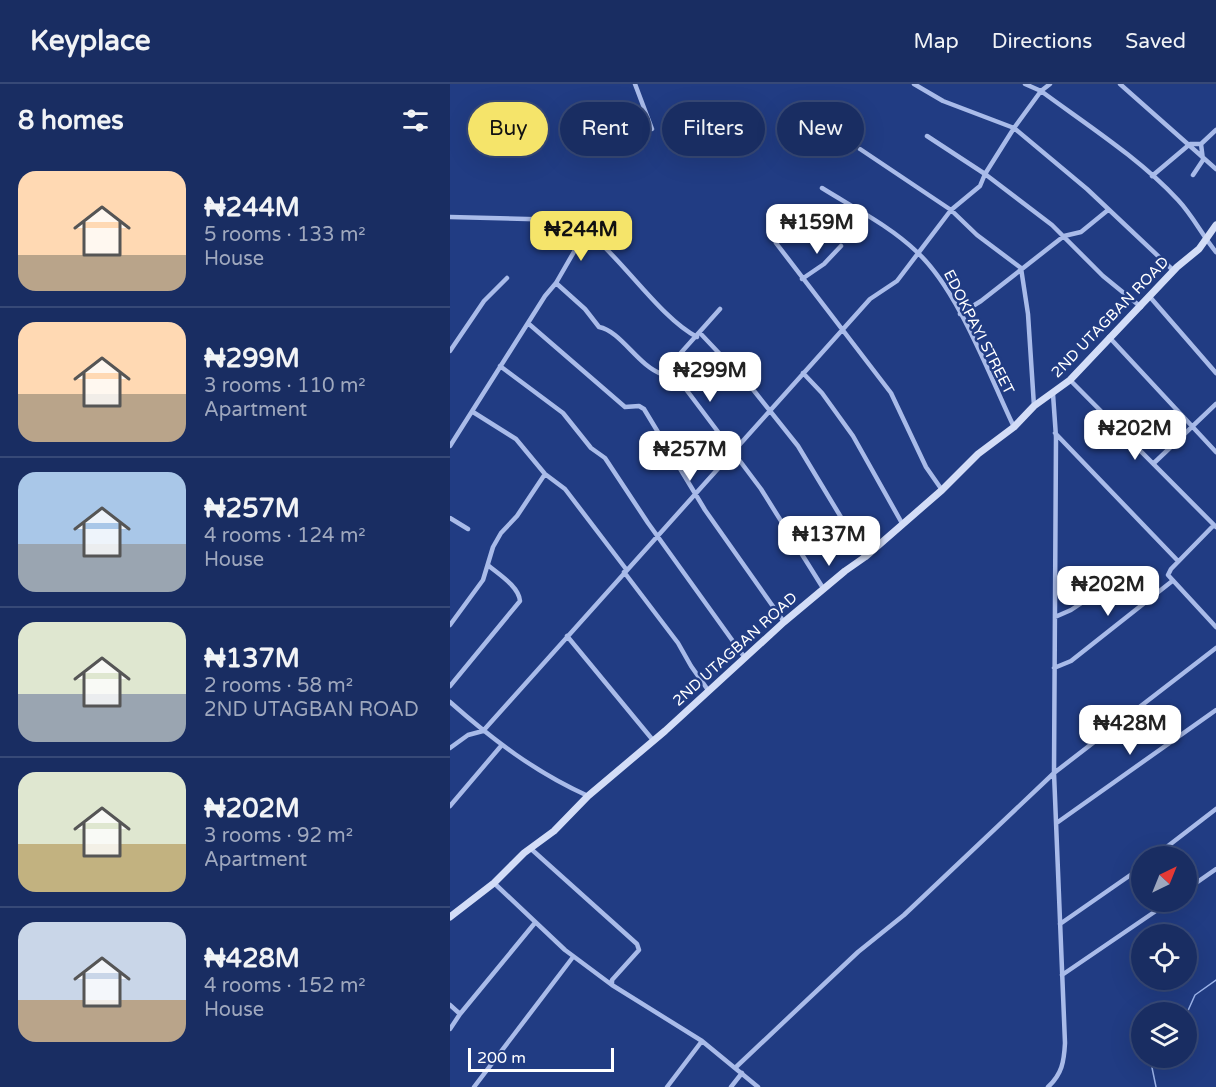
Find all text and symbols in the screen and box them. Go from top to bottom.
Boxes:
text: Keyplace [30,24,151,58]
text: Map [913,29,959,54]
text: Directions [992,29,1092,54]
text: Saved [1125,29,1186,54]
chip: Buy [468,102,548,156]
chip: Rent [560,102,650,156]
chip: Filters [662,102,765,156]
chip: New [777,102,864,156]
icon: filters [399,104,432,137]
text: 8 homes [18,105,124,136]
text: ₦244M [204,192,300,223]
icon: home [66,195,138,267]
pin: ₦159M [775,204,859,255]
pin: ₦244M [539,211,623,262]
text: ₦159M [780,211,854,235]
text: ₦244M [544,218,618,242]
text: 5 rooms · 133 m² [204,223,366,247]
text: House [204,247,264,271]
street label: 2ND UTAGBAN ROAD [1048,253,1172,381]
street label: EDOKPAYI STREET [940,267,1018,397]
text: ₦299M [204,343,300,374]
icon: home [66,346,138,418]
pin: ₦299M [668,352,752,403]
text: ₦299M [673,359,747,383]
text: 3 rooms · 110 m² [204,374,366,398]
text: Apartment [204,398,307,422]
pin: ₦202M [1093,410,1177,461]
text: ₦202M [1098,417,1172,441]
pin: ₦257M [648,431,732,482]
text: ₦257M [653,438,727,462]
text: ₦257M [204,493,300,524]
icon: home [66,496,138,568]
pin: ₦137M [787,516,871,567]
text: ₦137M [792,523,866,547]
text: 4 rooms · 124 m² [204,524,366,548]
text: House [204,548,264,572]
pin: ₦202M [1066,566,1150,617]
text: ₦202M [1071,573,1145,597]
street label: 2ND UTAGBAN ROAD [669,588,801,710]
text: ₦137M [204,643,300,674]
icon: home [66,646,138,718]
text: 2 rooms · 58 m² [204,674,353,698]
text: 2ND UTAGBAN ROAD [204,698,419,722]
pin: ₦428M [1088,705,1172,756]
text: ₦428M [1093,712,1167,736]
text: ₦202M [204,793,300,824]
icon: home [66,796,138,868]
text: 3 rooms · 92 m² [204,824,353,848]
north arrow [1131,846,1197,912]
map controls [1131,846,1197,1068]
text: Apartment [204,848,307,872]
button: locate [1131,924,1197,990]
text: ₦428M [204,943,300,974]
icon: home [66,946,138,1018]
text: 4 rooms · 152 m² [204,974,366,998]
text: House [204,998,264,1022]
button: layers [1131,1002,1197,1068]
scale bar [468,1045,614,1072]
text: 200 m [477,1048,526,1068]

